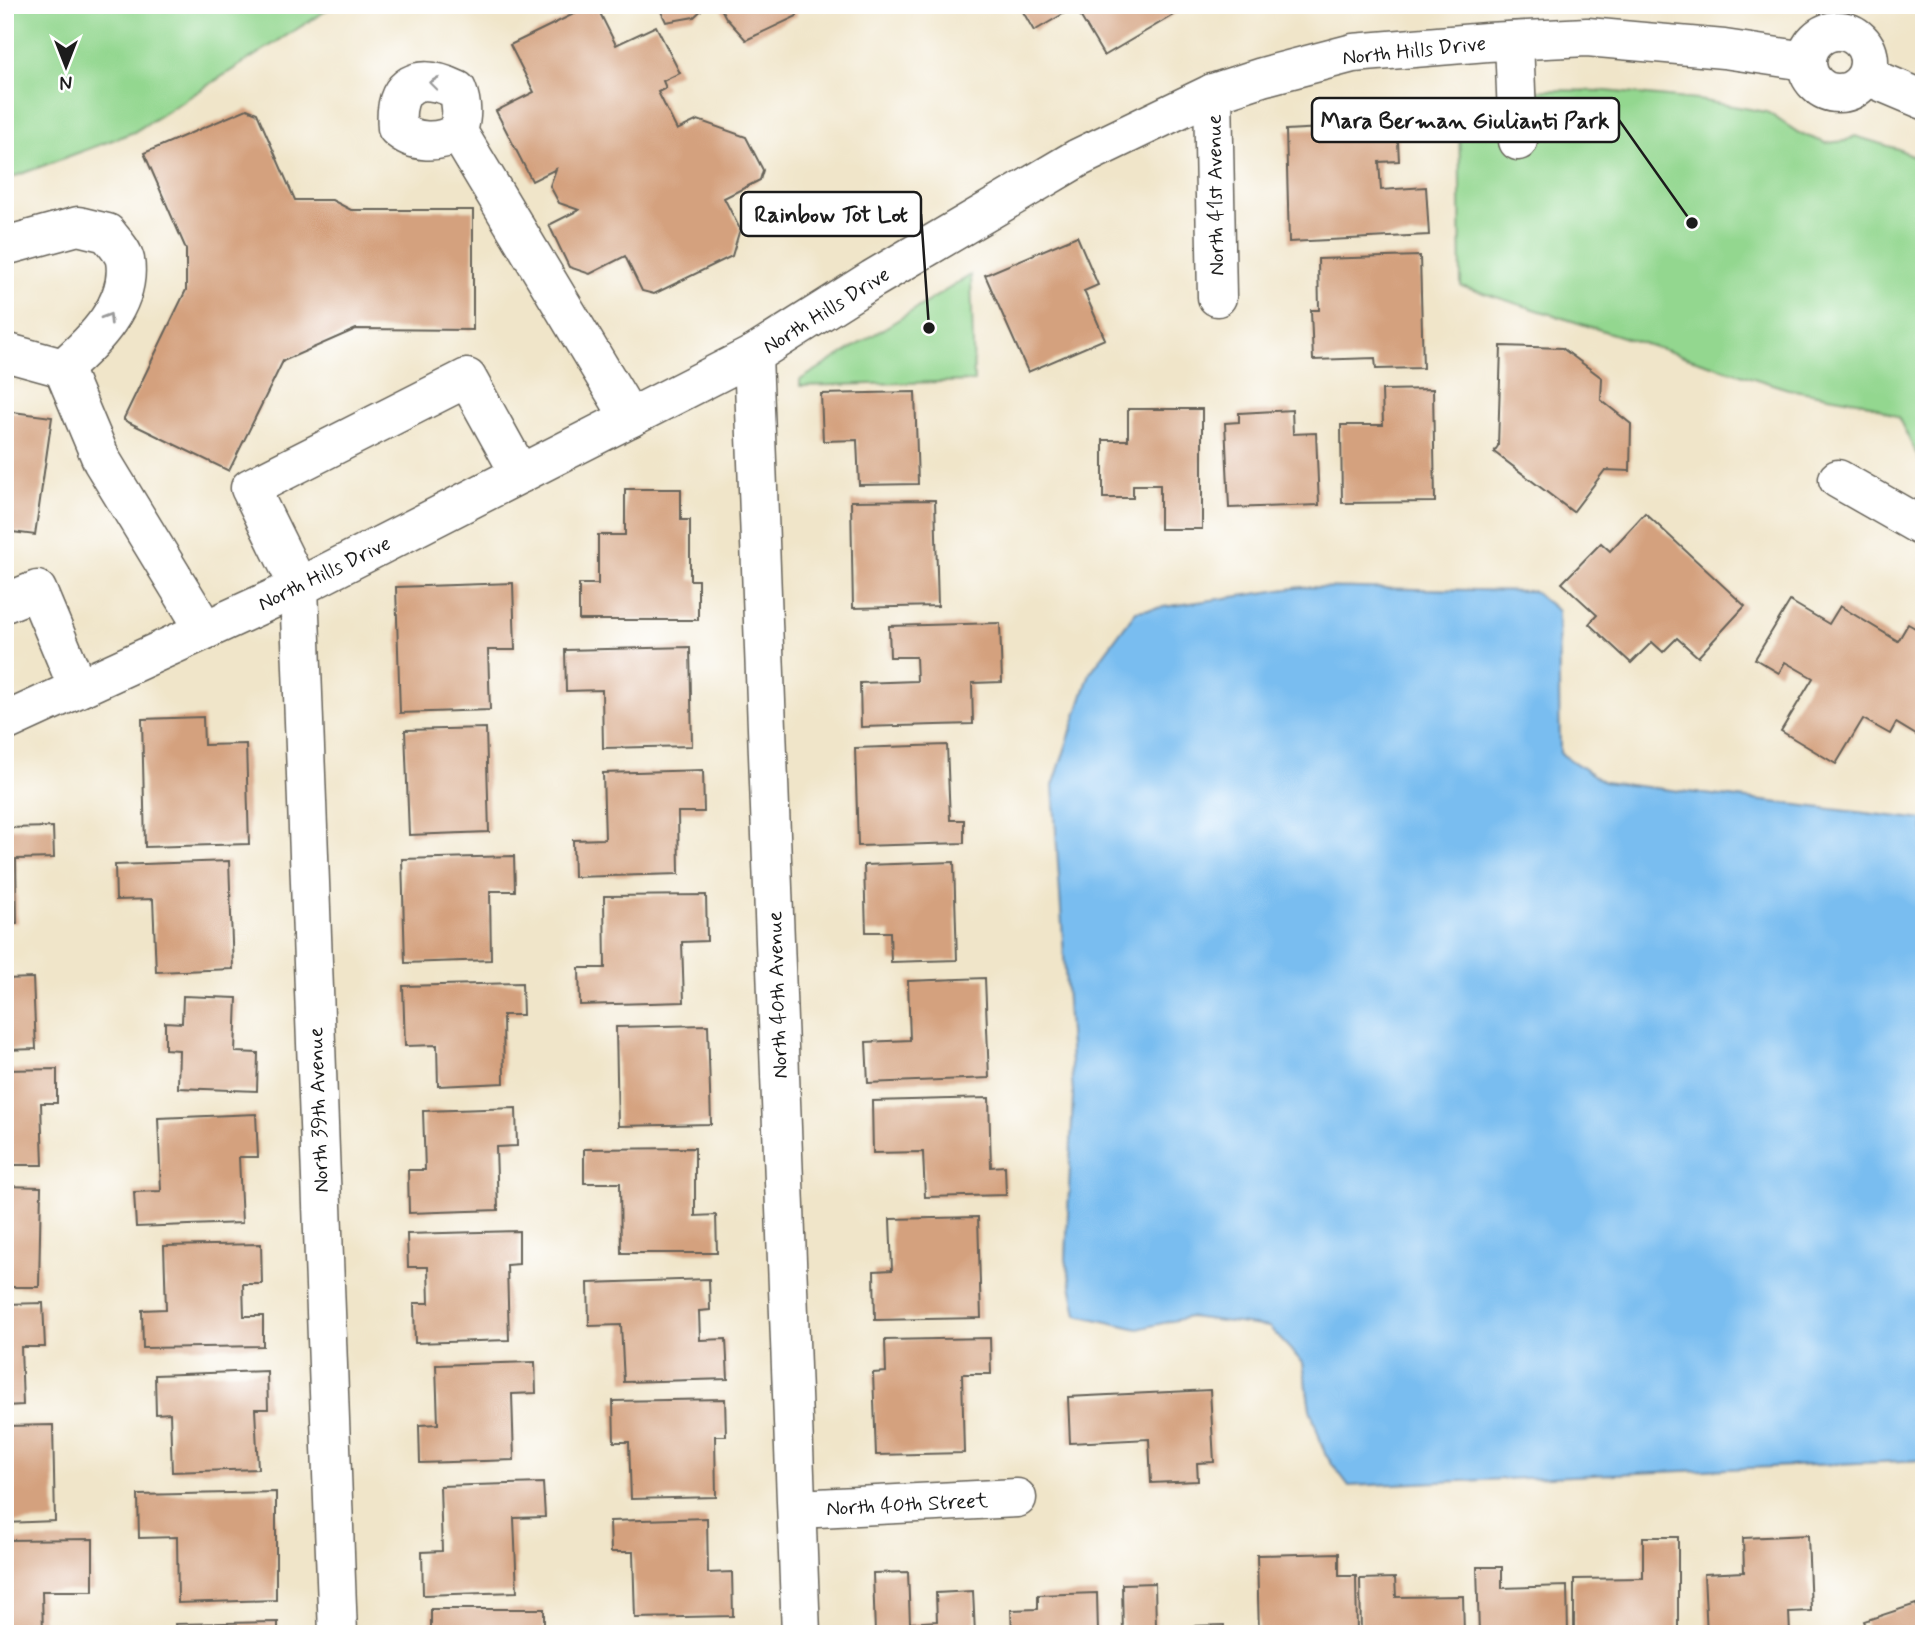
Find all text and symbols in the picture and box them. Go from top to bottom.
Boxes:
street label: North Hills Drive [1341,30,1487,72]
north arrow [32,32,102,102]
text: N [60,69,72,94]
one-way arrow [428,76,440,91]
callout: Mara Berman Giulianti Park [1312,98,1619,142]
text: Mara Berman Giulianti Park [1321,107,1610,137]
street label: North 41st Avenue [1201,114,1231,276]
callout: Rainbow Tot Lot [741,192,921,236]
text: Rainbow Tot Lot [754,201,908,231]
street label: North Hills Drive [758,261,895,361]
one-way arrow [100,313,112,326]
street label: North Hills Drive [253,530,396,618]
street label: North 40th Avenue [761,911,795,1079]
street label: North 39th Avenue [302,1027,336,1193]
street label: North 40th Street [825,1487,989,1523]

